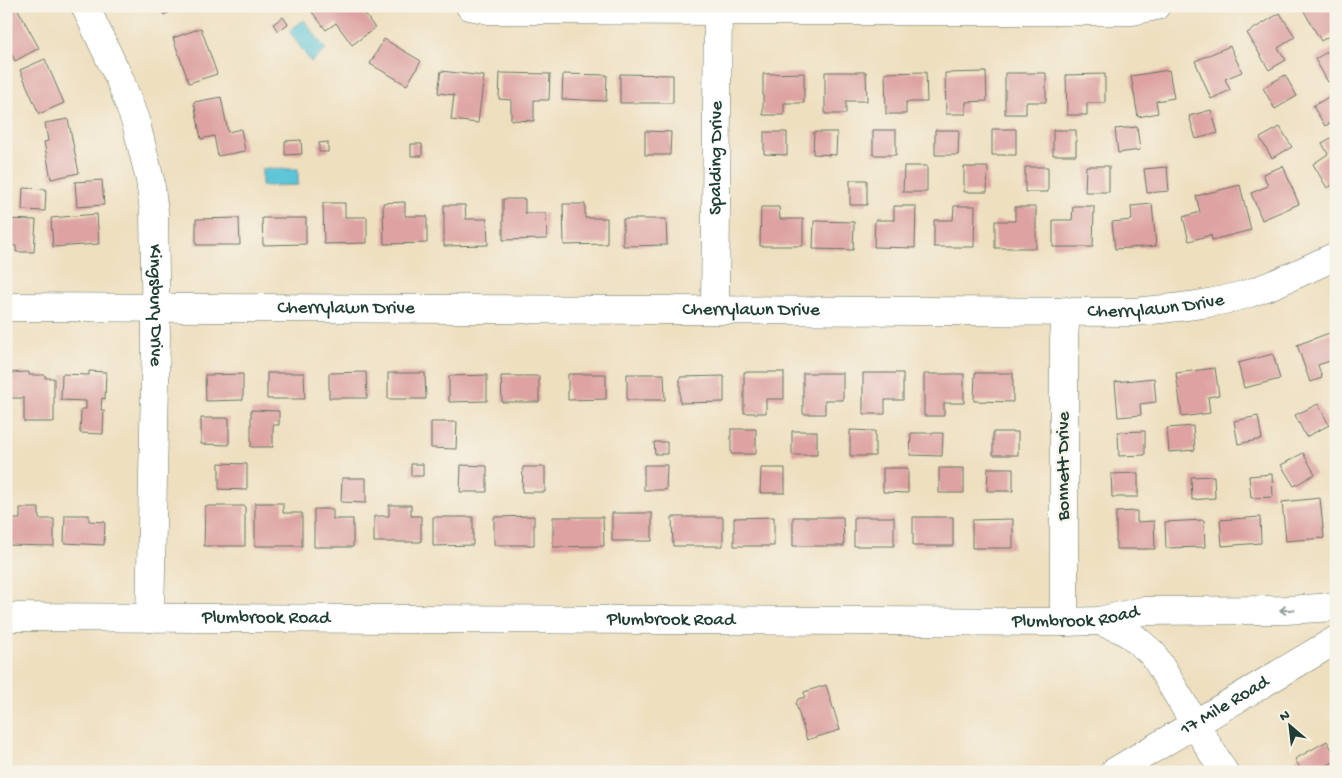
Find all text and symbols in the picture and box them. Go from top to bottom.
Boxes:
street label: Spalding Drive [704,101,729,215]
street label: Kingsbury Drive [143,244,168,367]
street label: Cherrylawn Drive [1087,289,1226,324]
street label: Cherrylawn Drive [277,297,415,320]
street label: Cherrylawn Drive [682,299,820,322]
street label: Bonnett Drive [1053,411,1076,521]
street label: Plumbrook Road [1011,600,1143,634]
one-way arrow [1279,605,1295,614]
street label: Plumbrook Road [201,606,332,630]
street label: Plumbrook Road [606,608,737,632]
street label: 17 Mile Road [1175,670,1275,742]
north arrow [1264,700,1314,750]
text: N [1277,707,1293,726]

